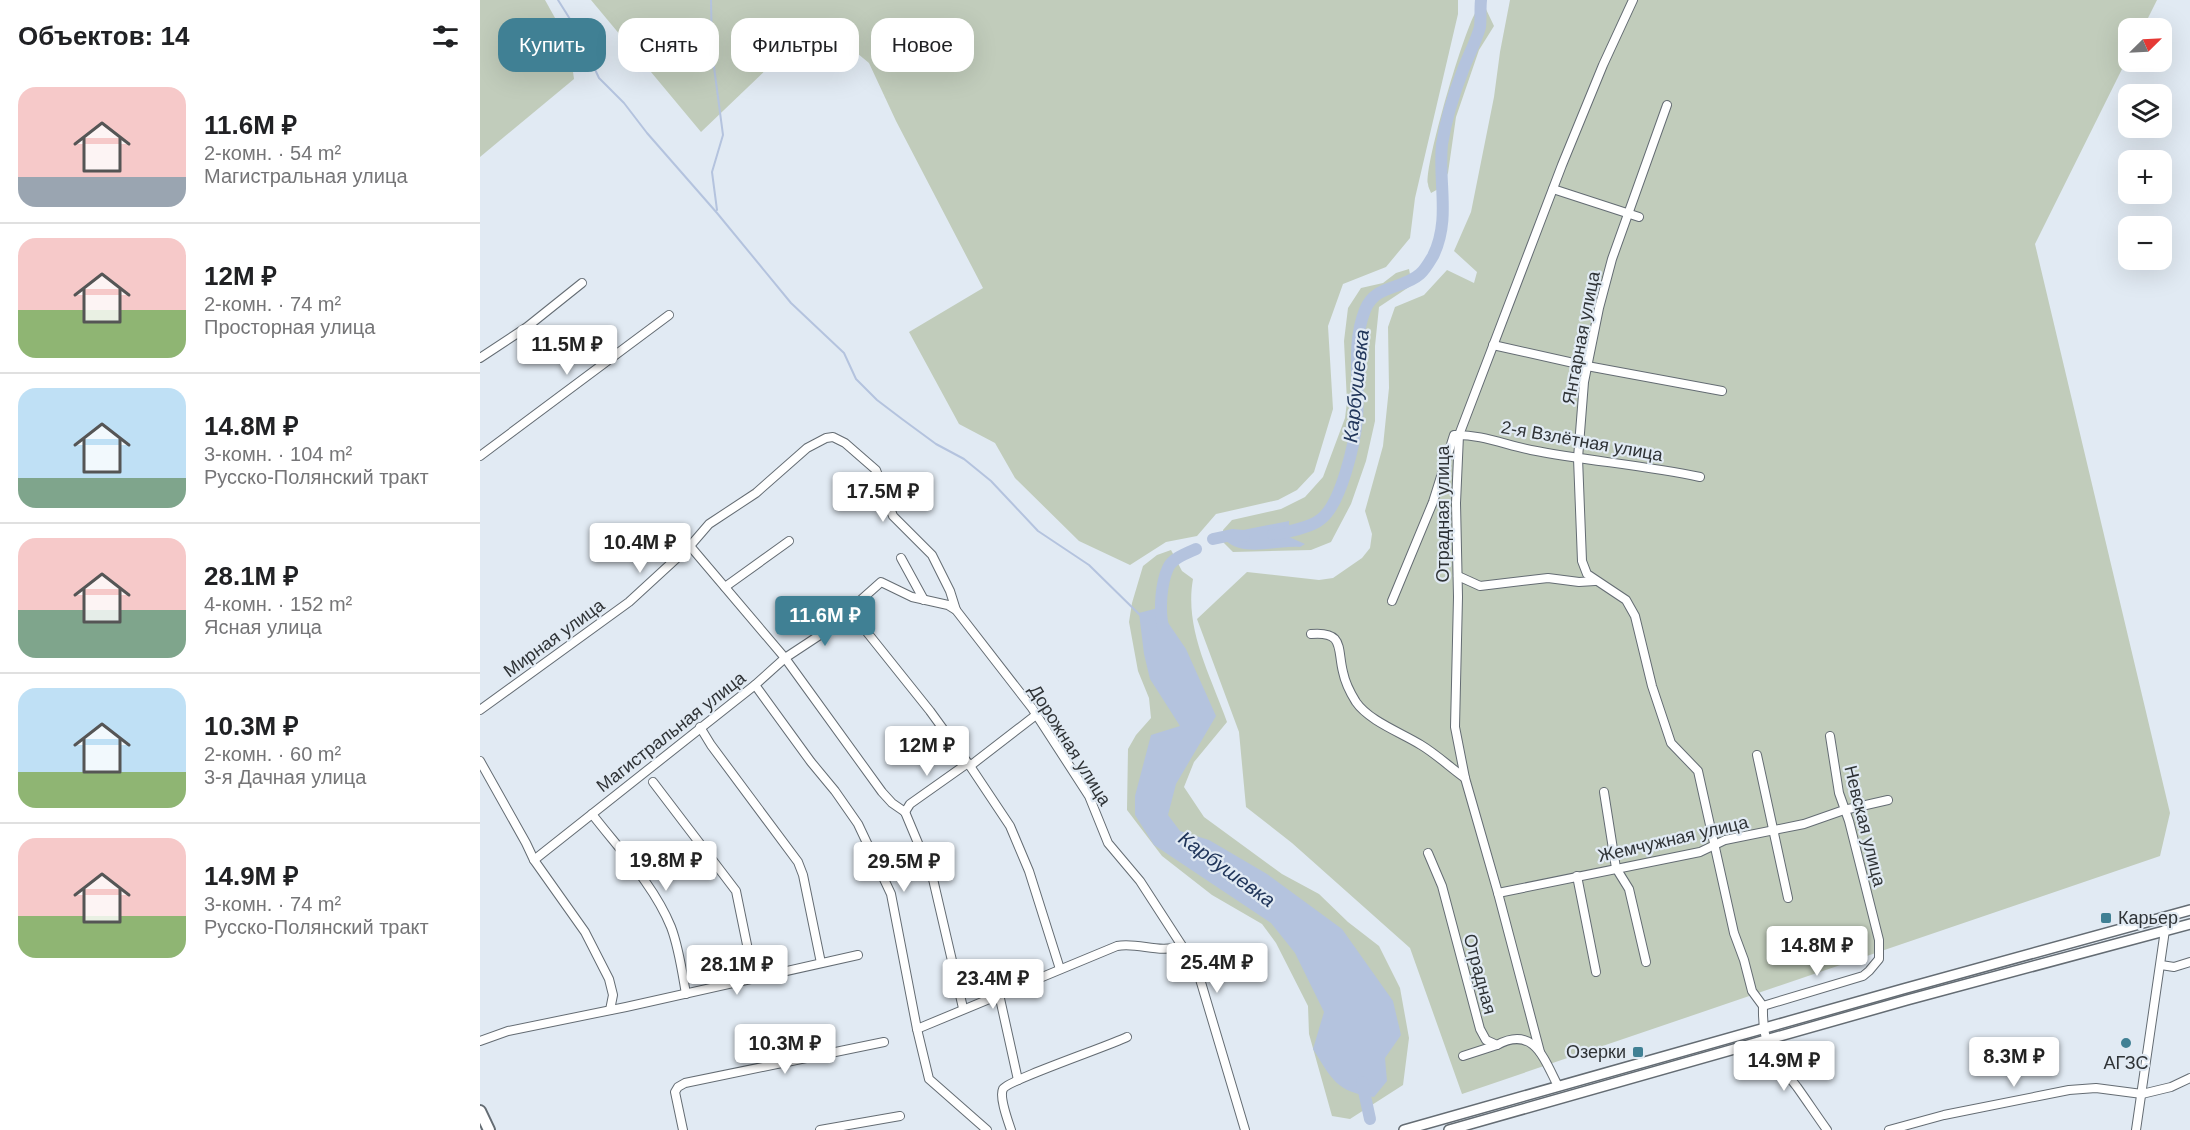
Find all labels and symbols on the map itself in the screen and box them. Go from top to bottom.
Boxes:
north arrow [2118,18,2172,72]
street label: Янтарная улица [1558,269,1604,406]
pin: 11.5M ₽ [512,325,622,376]
water label: Карбушевка [1339,328,1373,444]
street label: 2-я Взлётная улица [1500,417,1665,465]
street label: Отрадная улица [1433,445,1453,582]
pin: 17.5M ₽ [828,472,938,523]
pin: 10.4M ₽ [585,523,695,574]
street label: Мирная улица [500,594,609,681]
pin: 11.6M ₽ [770,596,880,647]
street label: Магистральная улица [593,667,750,796]
street label: Дорожная улица [1025,681,1116,810]
pin: 12M ₽ [885,726,969,777]
street label: Невская улица [1840,763,1890,889]
street label: Жемчужная улица [1596,812,1751,866]
water label: Карбушевка [1175,827,1279,911]
pin: 19.8M ₽ [611,841,721,892]
pin: 29.5M ₽ [849,842,959,893]
place label: Карьер [2118,908,2178,928]
marker: Карьер [2099,911,2113,925]
pin: 14.8M ₽ [1762,926,1872,977]
street label: Отрадная [1460,932,1500,1016]
pin: 25.4M ₽ [1162,943,1272,994]
pin: 28.1M ₽ [682,945,792,996]
pin: 23.4M ₽ [938,959,1048,1010]
pin: 10.3M ₽ [730,1024,840,1075]
marker: АГЗС [2119,1036,2133,1050]
pin: 8.3M ₽ [1965,1037,2063,1088]
pin: 14.9M ₽ [1729,1041,1839,1092]
place label: Озерки [1566,1042,1626,1062]
marker: Озерки [1631,1045,1645,1059]
place label: АГЗС [2103,1053,2149,1073]

